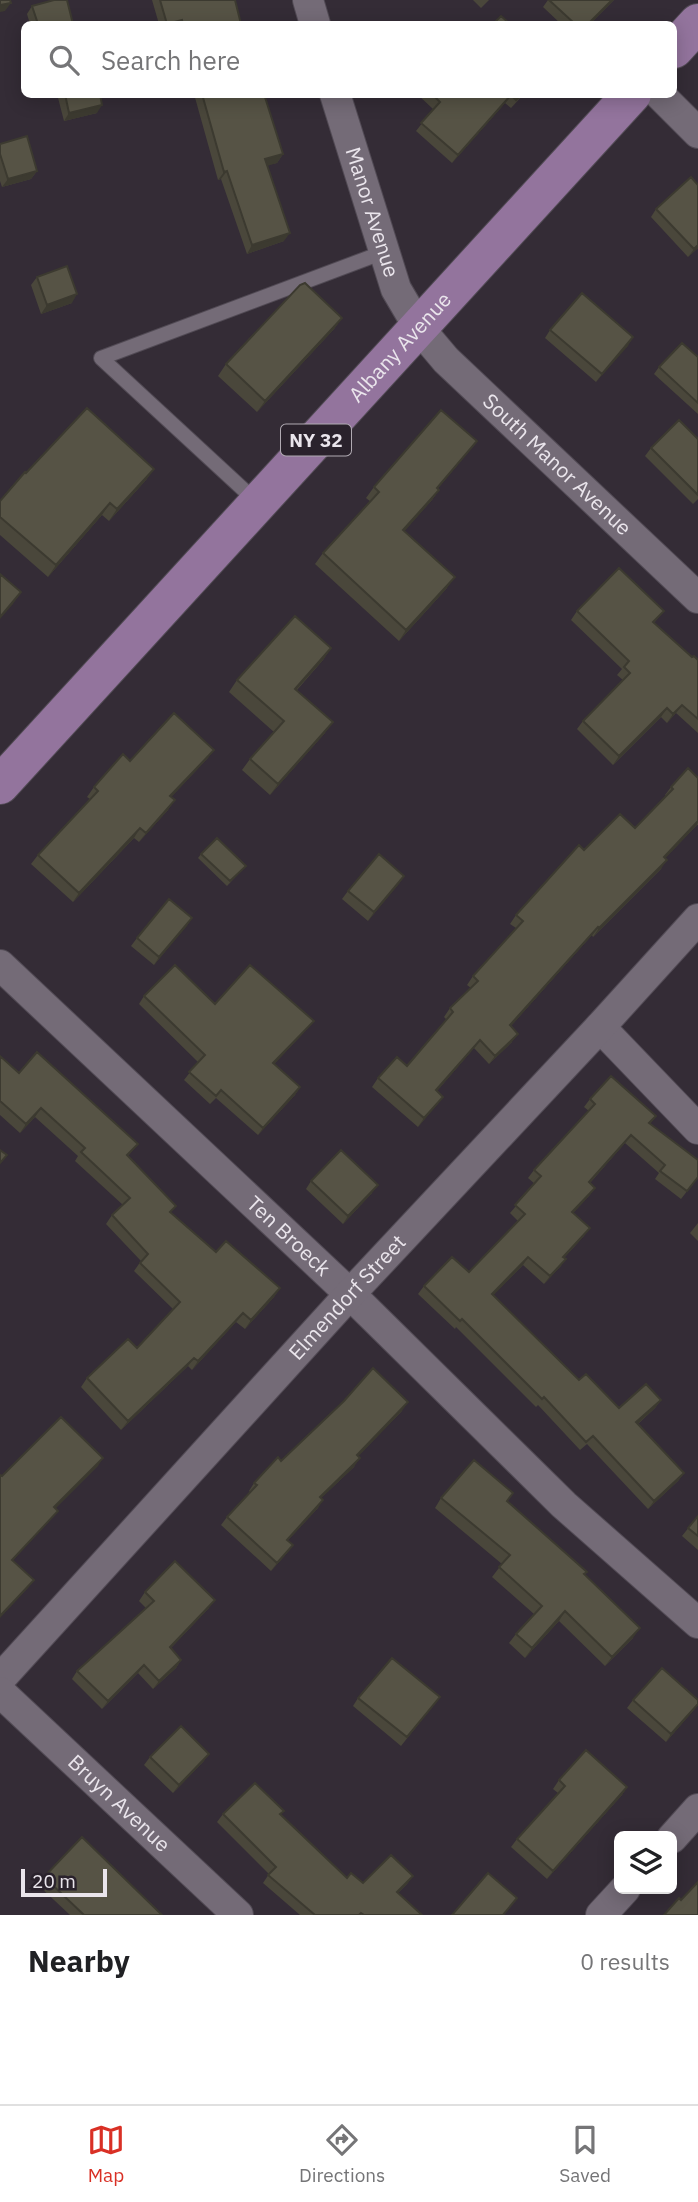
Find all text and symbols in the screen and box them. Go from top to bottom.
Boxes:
search box [21,21,677,98]
icon: search [45,41,83,79]
text: Search here [101,43,240,77]
street label: Manor Avenue [339,144,406,281]
street label: Albany Avenue [342,286,457,408]
street label: South Manor Avenue [477,387,638,541]
road number: NY 32 [281,424,351,456]
street label: Ten Broeck [241,1189,337,1282]
street label: Elmendorf Street [282,1228,412,1365]
street label: Bruyn Avenue [62,1748,177,1858]
map controls [614,1831,677,1894]
button: layers [614,1831,677,1894]
scale bar [21,1866,107,1898]
text: 20 m [32,1869,76,1893]
text: Nearby [28,1941,130,1980]
text: 0 results [580,1946,670,1976]
tab: Map [87,2121,125,2187]
tab: Directions [299,2121,385,2187]
tab: Saved [559,2121,611,2187]

